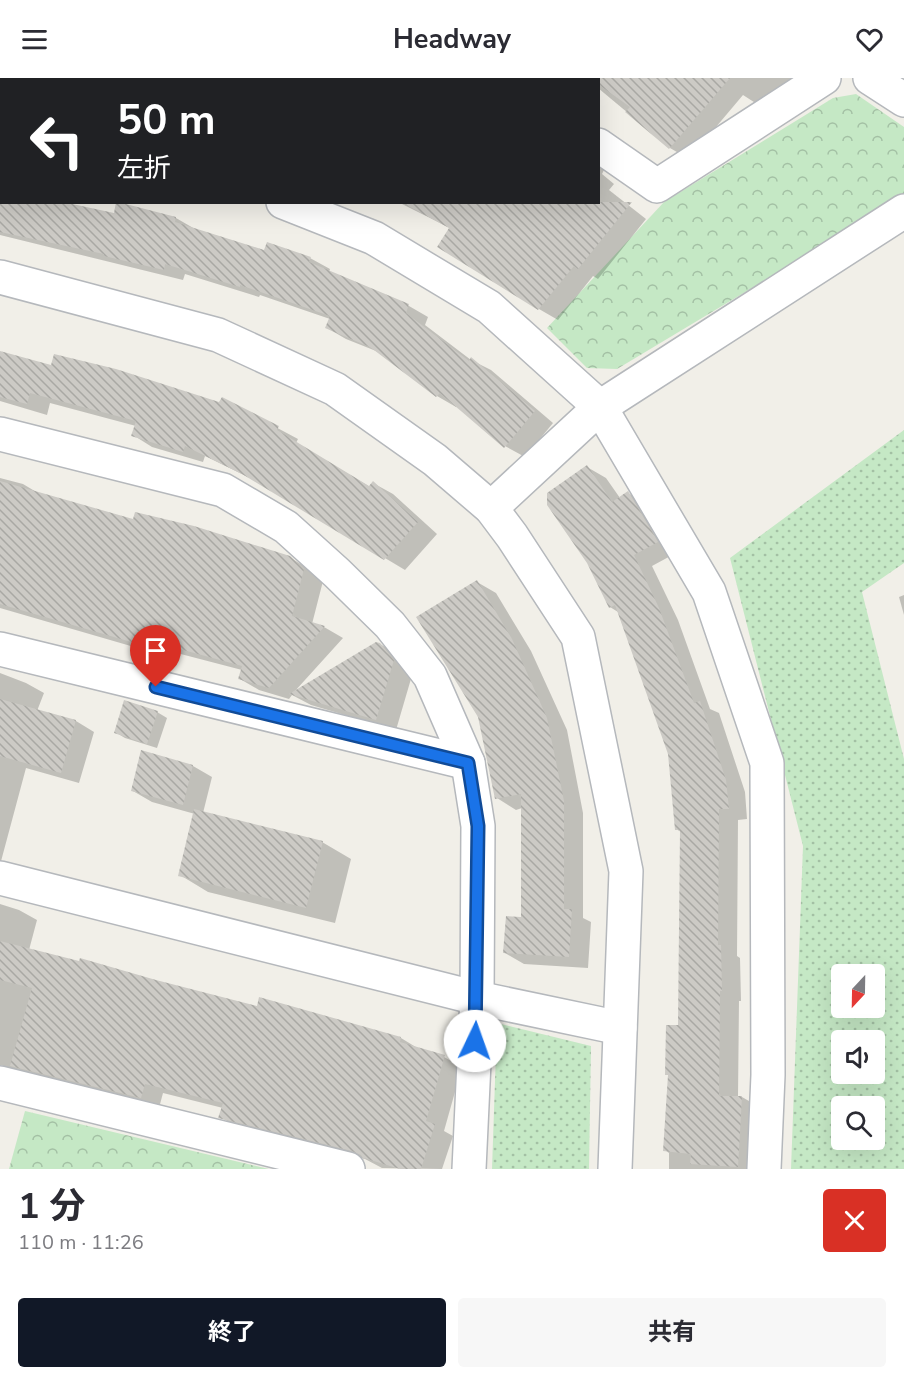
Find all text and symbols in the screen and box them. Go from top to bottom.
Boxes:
text: Headway [393,21,511,58]
icon: menu [18,23,51,56]
icon: heart [853,23,886,56]
text: 50 m [117,92,216,149]
icon: left [18,102,96,180]
text: 左折 [117,150,171,187]
pin [130,625,181,687]
icon: arrive [139,634,172,667]
north arrow [831,964,885,1018]
map controls [831,964,885,1150]
position arrow [443,1009,507,1073]
button: sound [831,1030,885,1084]
button: search [831,1096,885,1150]
text: 1 分 [18,1182,85,1231]
button: close [823,1189,886,1252]
text: 110 m · 11:26 [18,1229,144,1256]
button: 終了 [18,1298,446,1367]
button: 共有 [458,1298,886,1367]

